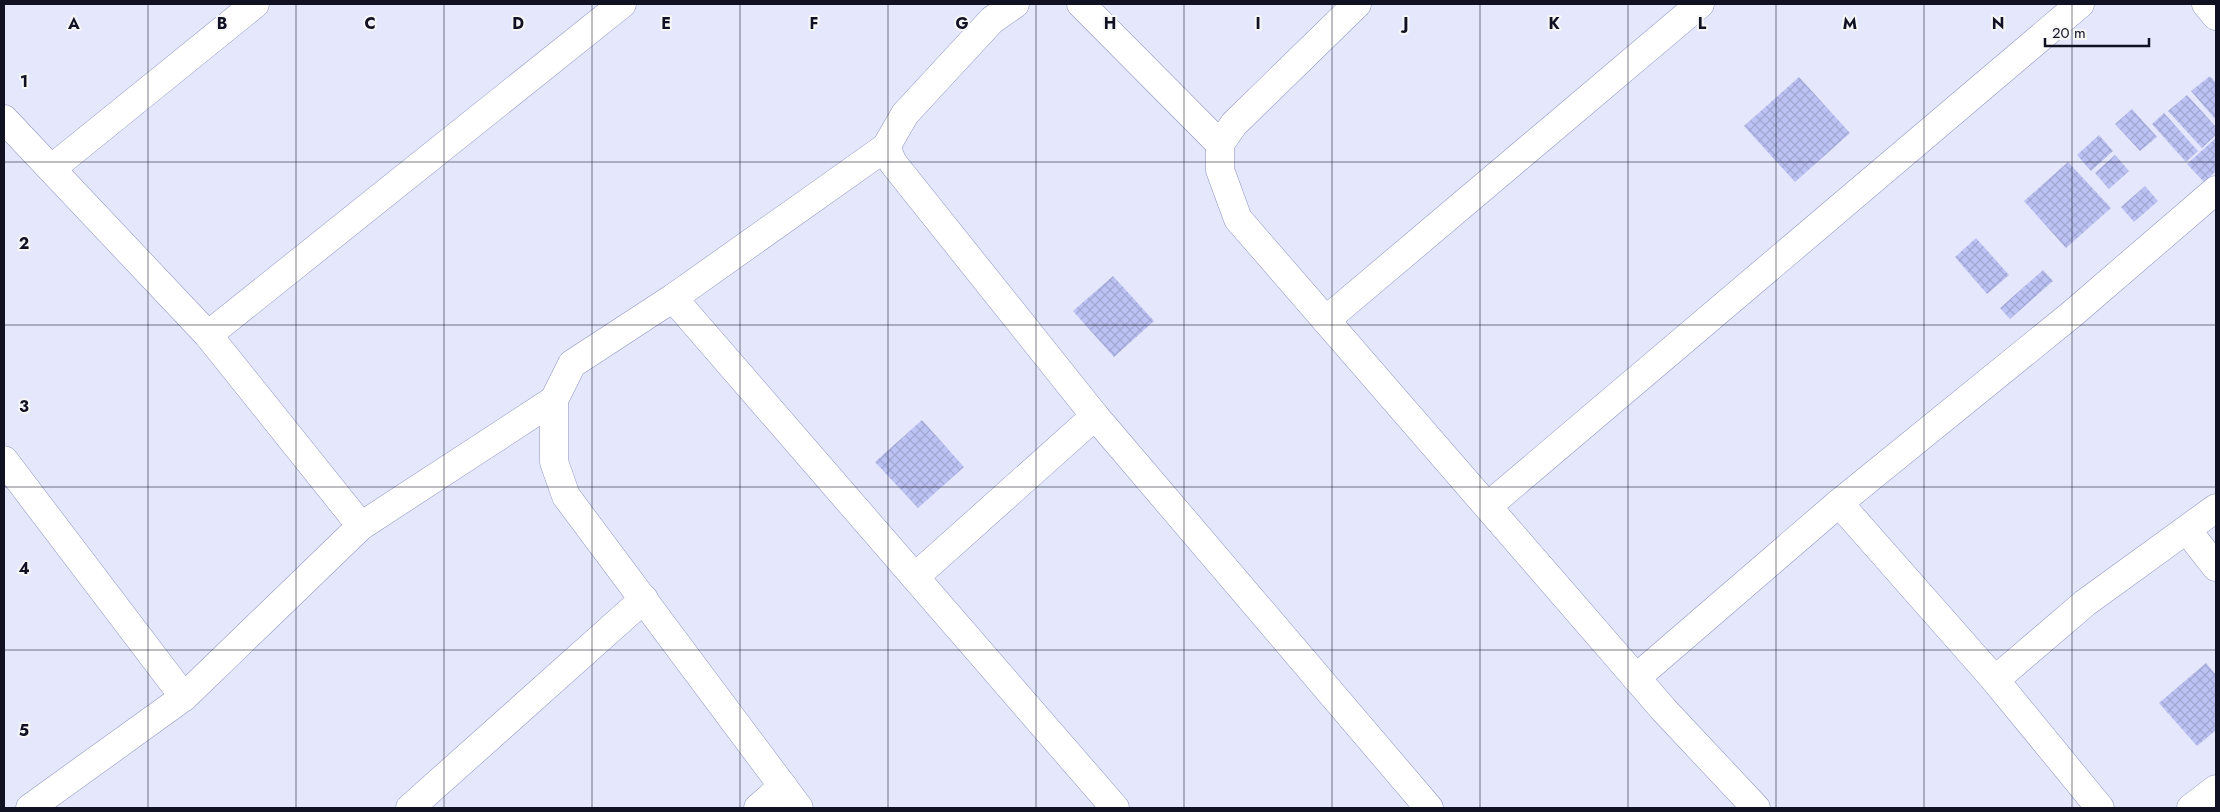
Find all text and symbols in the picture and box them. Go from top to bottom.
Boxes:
text: A [67,12,80,35]
text: B [217,12,227,35]
text: C [364,12,376,35]
text: D [512,12,524,35]
text: E [661,12,671,35]
text: F [810,12,818,35]
text: G [955,12,969,35]
text: H [1104,12,1116,35]
text: I [1255,12,1261,35]
text: J [1400,12,1409,35]
text: K [1548,12,1560,35]
text: L [1698,12,1707,35]
text: M [1843,12,1857,35]
text: N [1992,12,2004,35]
scale bar [2045,15,2149,47]
text: 20 m [2052,22,2086,44]
text: 1 [20,70,28,93]
text: 2 [19,232,29,255]
text: 3 [19,395,29,418]
text: 4 [18,557,30,580]
text: 5 [19,719,29,742]

